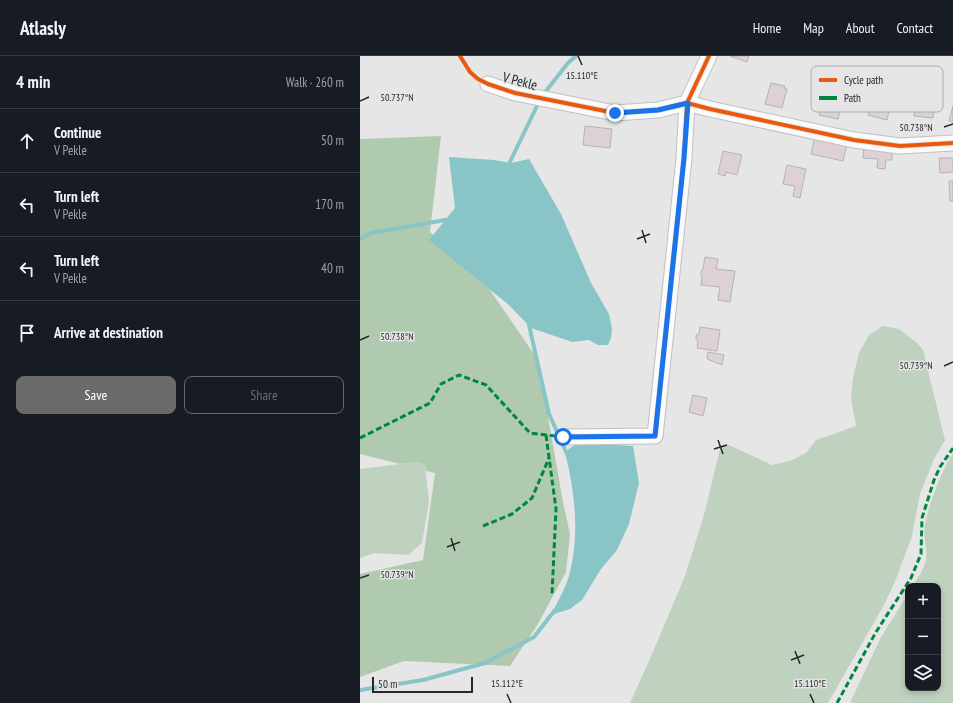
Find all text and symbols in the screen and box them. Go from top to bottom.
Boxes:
text: Atlasly [20,16,66,40]
text: Home [753,19,781,37]
text: Map [803,19,824,37]
text: About [846,19,875,37]
text: Contact [897,19,933,37]
legend [811,66,943,112]
street label: V Pekle [500,68,540,94]
text: 15.110°E [566,69,598,82]
text: 4 min [16,71,50,93]
text: Cycle path [844,73,883,87]
text: Walk · 260 m [286,74,344,91]
text: 50.737°N [380,91,414,104]
text: Path [844,91,861,105]
route end [606,104,624,122]
text: 50.738°N [899,121,933,134]
text: Continue [54,123,101,142]
icon: ahead [16,130,38,152]
text: 50 m [321,132,344,149]
text: V Pekle [54,142,87,159]
text: Turn left [54,187,99,206]
icon: left [16,194,38,216]
text: 170 m [315,196,344,213]
text: V Pekle [54,206,87,223]
text: Turn left [54,251,99,270]
icon: left [16,258,38,280]
text: 40 m [321,260,344,277]
text: V Pekle [54,270,87,287]
icon: arrive [16,322,38,344]
text: Arrive at destination [54,323,163,342]
text: 50.738°N [380,330,414,343]
text: 50.739°N [899,359,933,372]
button: Save [16,376,176,414]
button: Share [184,376,344,414]
route start [554,428,572,446]
text: 50.739°N [380,568,414,581]
map controls [905,583,941,691]
button: + [905,583,941,619]
button: − [905,619,941,655]
button: layers [905,655,941,691]
scale bar [372,675,473,694]
text: 50 m [378,677,397,691]
text: 15.112°E [491,677,523,690]
text: 15.110°E [794,677,826,690]

